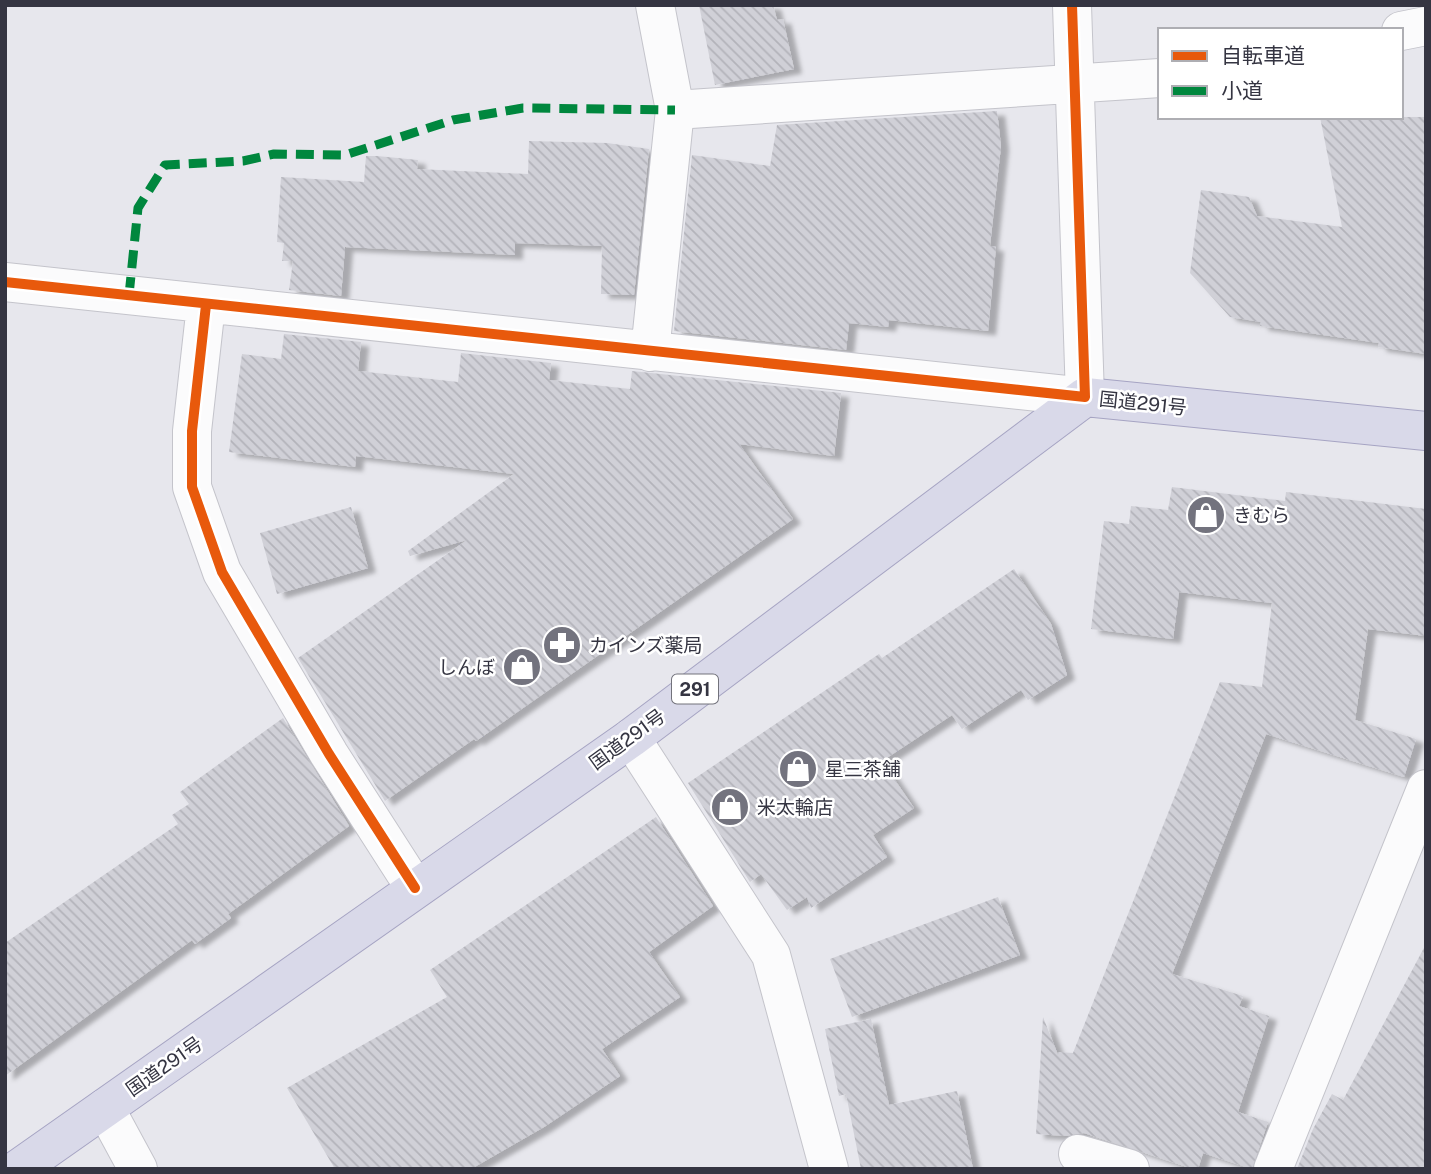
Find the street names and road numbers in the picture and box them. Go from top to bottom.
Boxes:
street label: 国道291号 [1098,387,1188,419]
road number: 291 [672,674,718,704]
street label: 国道291号 [585,704,669,774]
street label: 国道291号 [122,1032,206,1100]

